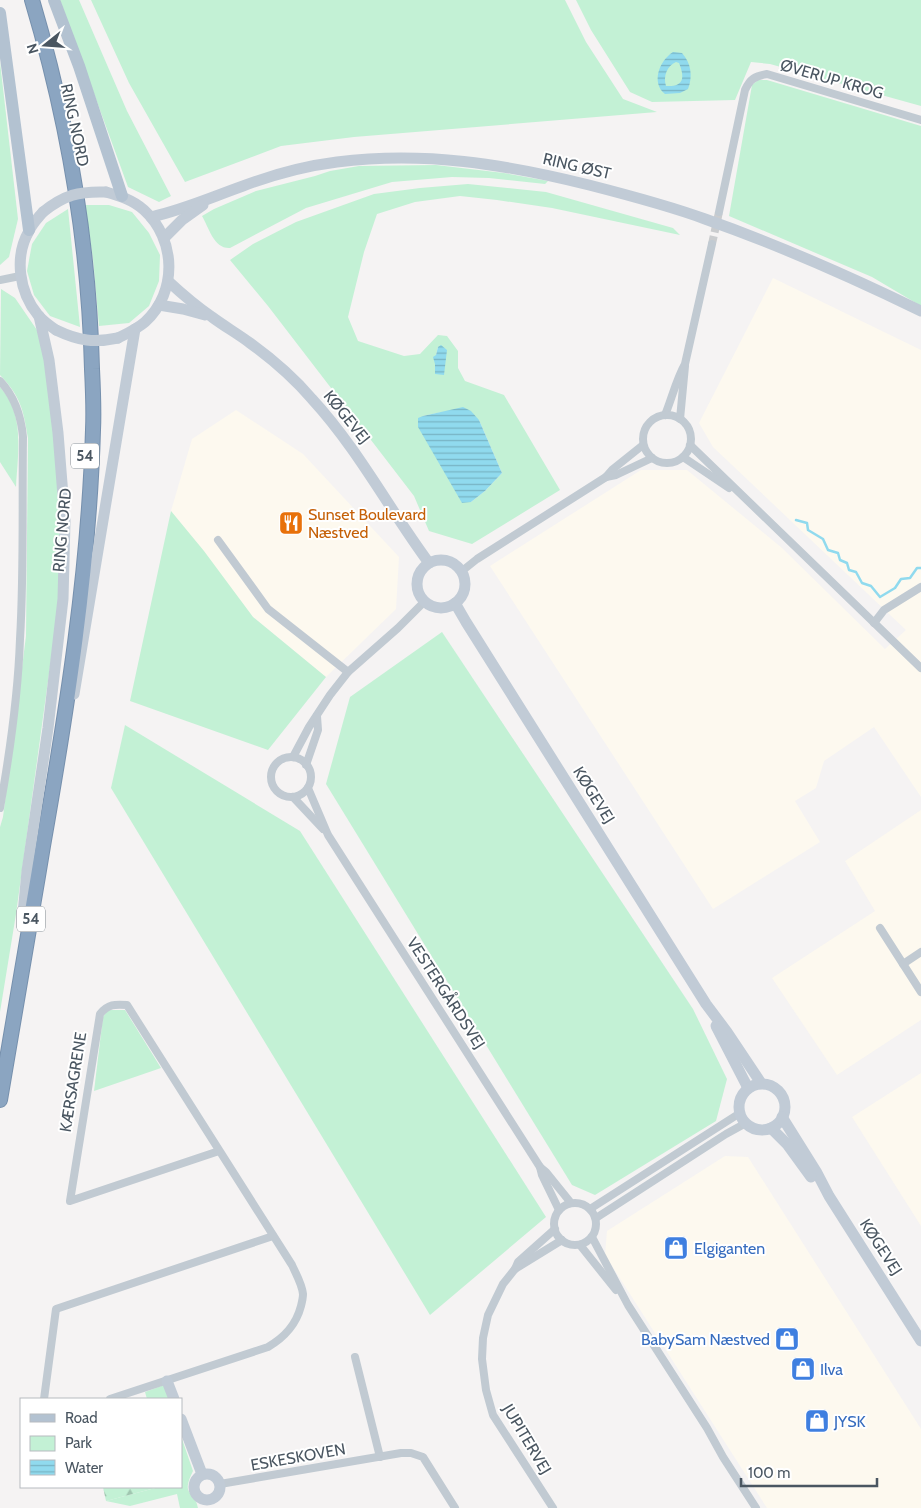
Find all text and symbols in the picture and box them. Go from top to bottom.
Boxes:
north arrow [20,20,70,70]
text: N [23,41,43,56]
street label: ØVERUP KROG [778,55,886,103]
street label: RING NORD [57,82,93,168]
street label: RING ØST [541,149,613,183]
street label: KØGEVEJ [320,386,374,448]
road number: 54 [71,444,99,468]
street label: RING NORD [49,487,75,573]
place label: Sunset Boulevard Næstved [308,505,426,542]
restaurant icon: Sunset Boulevard Næstved [278,510,304,536]
street label: KØGEVEJ [569,763,619,827]
road number: 54 [17,906,45,932]
street label: VESTERGÅRDSVEJ [403,934,489,1052]
street label: KÆRSAGRENE [56,1031,90,1133]
street label: KØGEVEJ [856,1215,906,1279]
shop icon: Elgiganten [663,1235,689,1261]
place label: Elgiganten [694,1239,765,1258]
shop icon: BabySam Næstved [774,1326,800,1352]
place label: BabySam Næstved [641,1330,770,1349]
shop icon: Ilva [790,1356,816,1382]
place label: Ilva [820,1360,843,1379]
legend [20,1398,182,1488]
street label: JUPITERVEJ [498,1400,555,1478]
shop icon: JYSK [804,1408,830,1434]
text: Road [65,1409,98,1427]
place label: JYSK [833,1412,866,1431]
text: Park [65,1434,92,1452]
street label: ESKESKOVEN [249,1439,347,1475]
scale bar [741,1456,877,1488]
text: Water [65,1459,103,1477]
text: 100 m [748,1464,790,1482]

